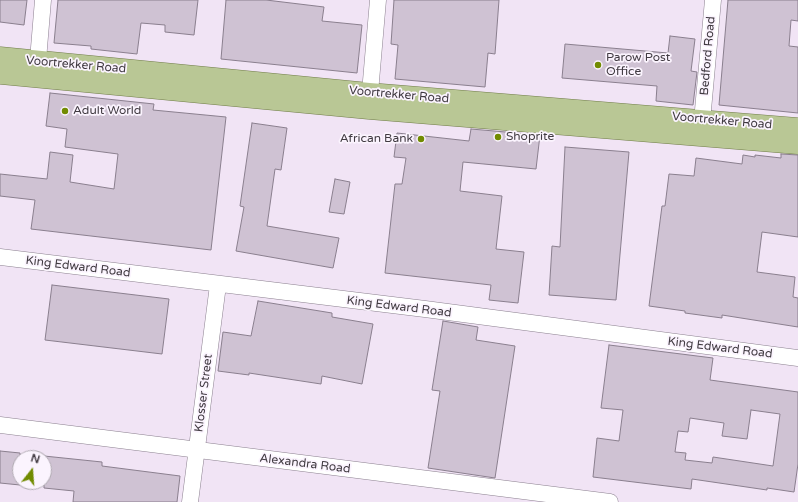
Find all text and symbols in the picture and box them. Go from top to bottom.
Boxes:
street label: Bedford Road [697,16,719,96]
place label: Parow Post Office [606,51,670,79]
street label: Voortrekker Road [25,53,127,77]
marker: Parow Post Office [593,60,603,70]
street label: Voortrekker Road [348,83,450,107]
place label: Adult World [73,104,141,118]
marker: Adult World [60,106,70,116]
street label: Voortrekker Road [671,109,773,133]
place label: Shoprite [506,130,554,144]
place label: African Bank [340,132,413,146]
marker: Shoprite [493,132,503,142]
marker: African Bank [416,134,426,144]
street label: King Edward Road [25,253,131,281]
street label: King Edward Road [346,293,452,321]
street label: King Edward Road [667,334,773,362]
street label: Klosser Street [192,353,216,433]
north arrow [12,450,52,490]
text: N [29,451,41,467]
street label: Alexandra Road [259,451,351,477]

